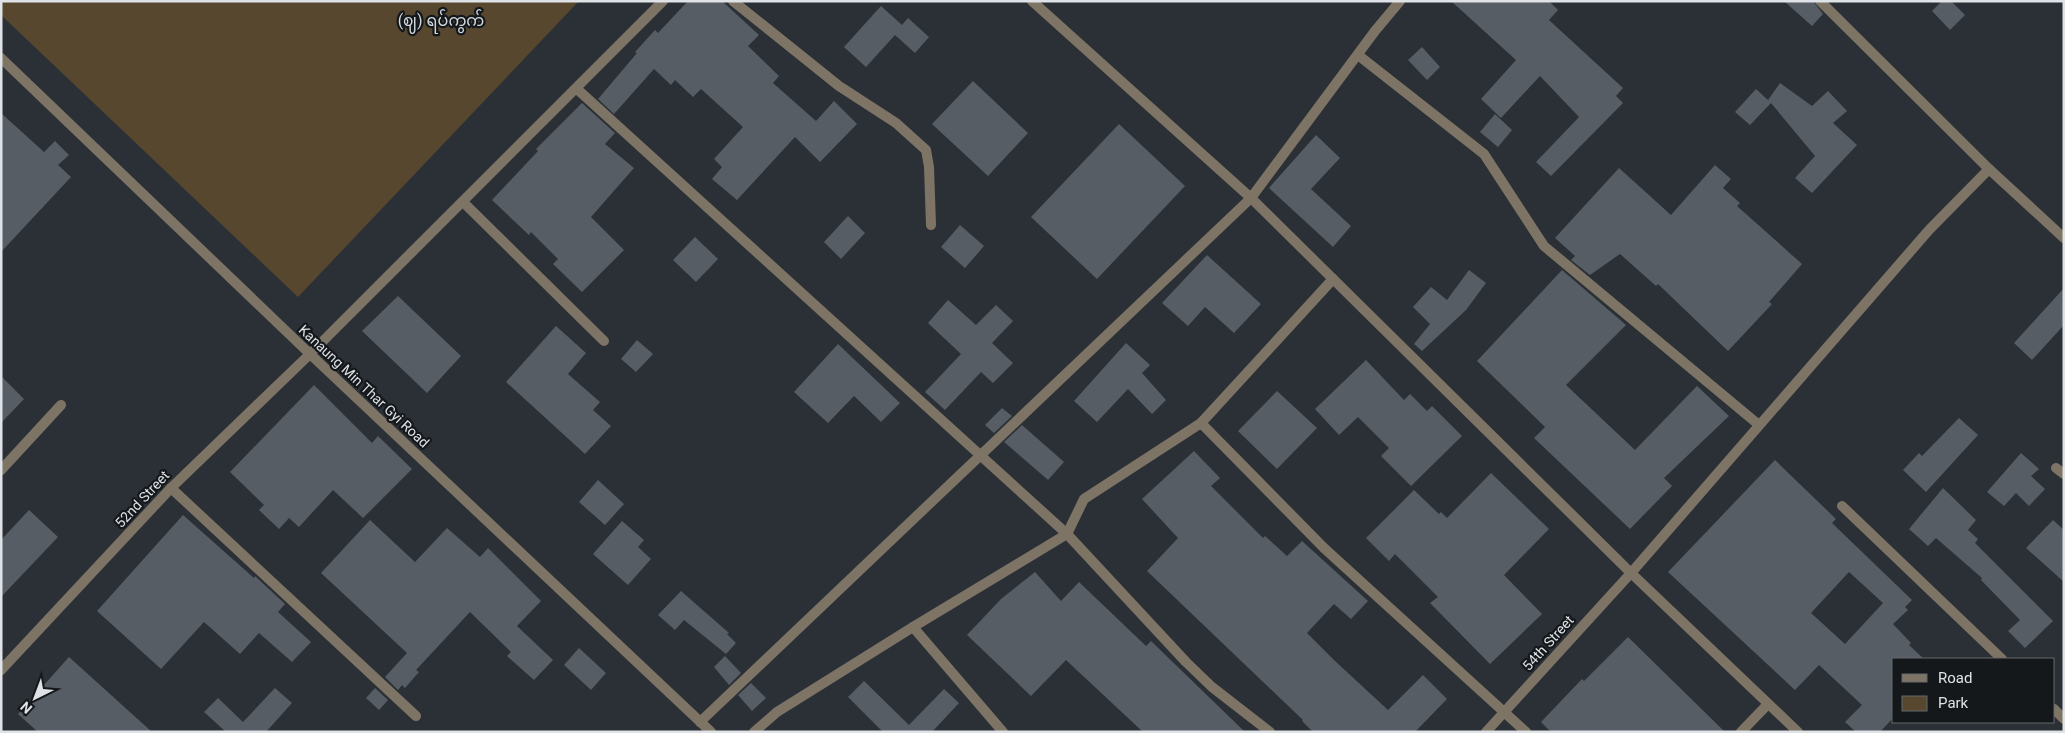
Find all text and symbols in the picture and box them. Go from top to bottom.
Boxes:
district label: (ဈ) ရပ်ကွက် [398,9,484,34]
street label: Kanaung Min Thar Gyi Road [296,321,432,451]
street label: 52nd Street [112,467,173,531]
street label: 54th Street [1519,612,1577,674]
legend [1892,658,2055,723]
text: Road [1938,669,1972,687]
north arrow [10,673,60,723]
text: Park [1938,694,1969,712]
text: N [17,698,35,717]

